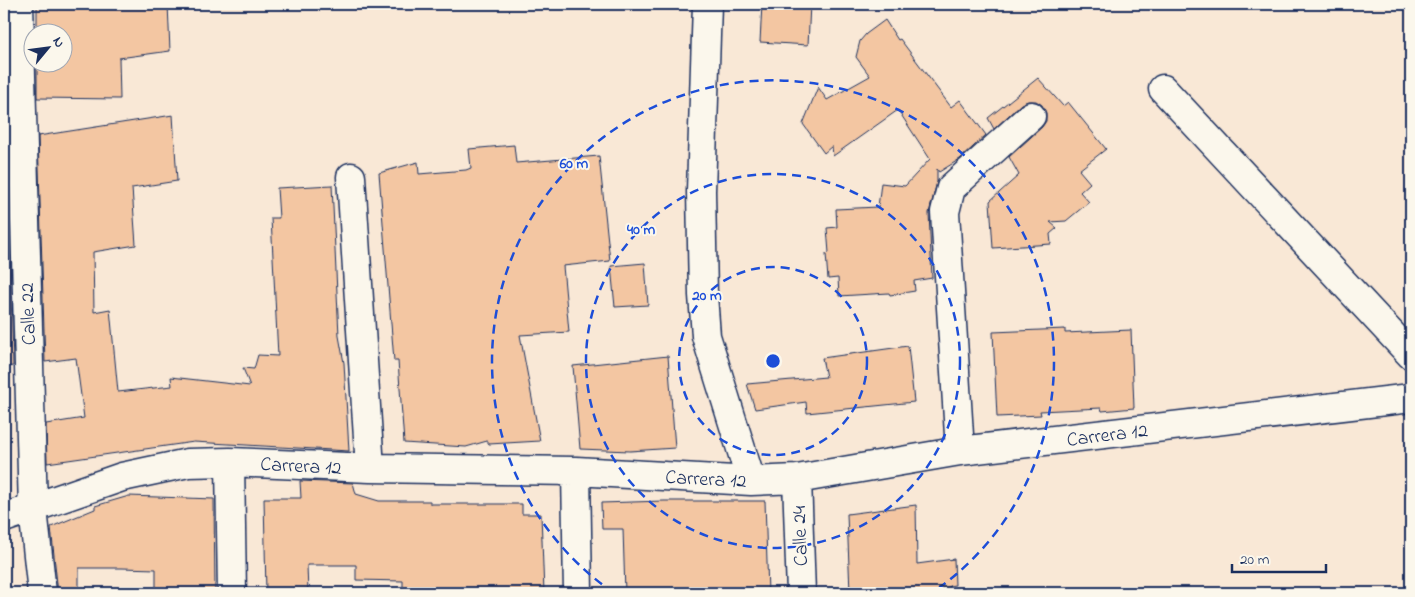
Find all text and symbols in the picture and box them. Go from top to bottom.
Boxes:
north arrow [22,22,72,72]
text: N [47,33,70,52]
text: 60 m [559,153,589,175]
text: 40 m [626,219,655,241]
street label: Calle 22 [14,282,45,346]
text: 20 m [691,285,722,307]
centre of rings [764,352,782,370]
street label: Carrera 12 [1065,417,1150,456]
street label: Carrera 12 [259,451,342,484]
street label: Carrera 12 [664,464,747,497]
street label: Calle 24 [786,505,817,567]
scale bar [1232,542,1326,574]
text: 20 m [1240,549,1270,571]

